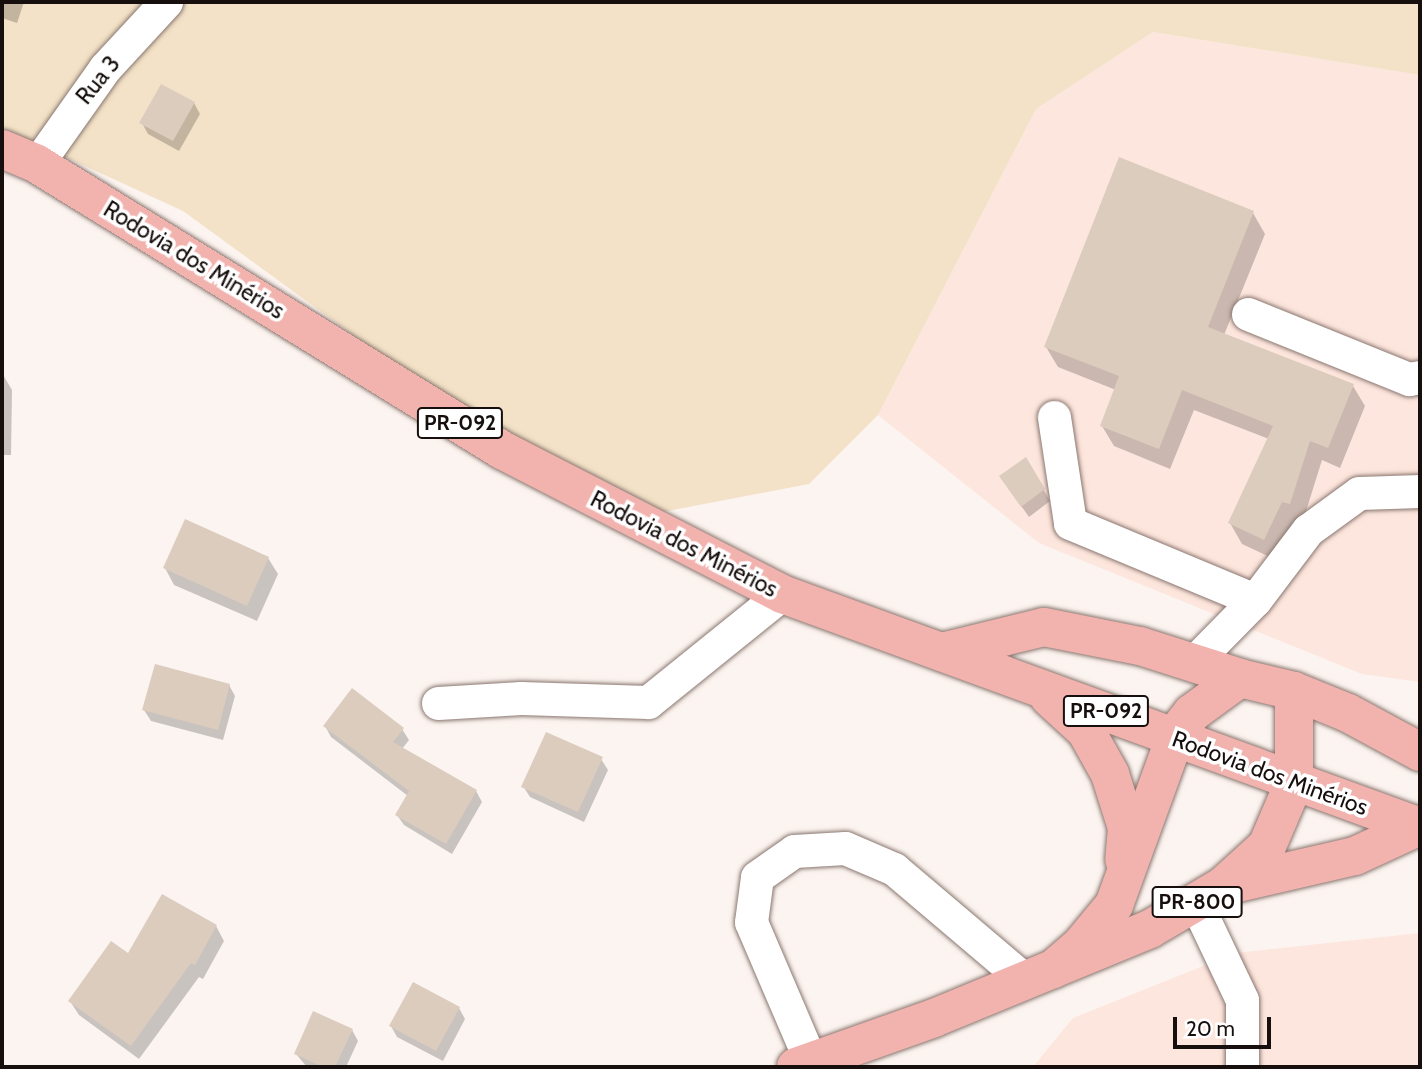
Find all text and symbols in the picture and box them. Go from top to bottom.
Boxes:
street label: Rua 3 [70,50,126,110]
street label: Rodovia dos Minérios [99,195,289,325]
road number: PR-092 [416,406,504,440]
street label: Rodovia dos Minérios [586,485,782,603]
road number: PR-092 [1062,694,1150,728]
street label: Rodovia dos Minérios [1168,725,1372,821]
road number: PR-800 [1152,884,1242,920]
scale bar [1177,1002,1275,1046]
text: 20 m [1186,1016,1235,1041]

